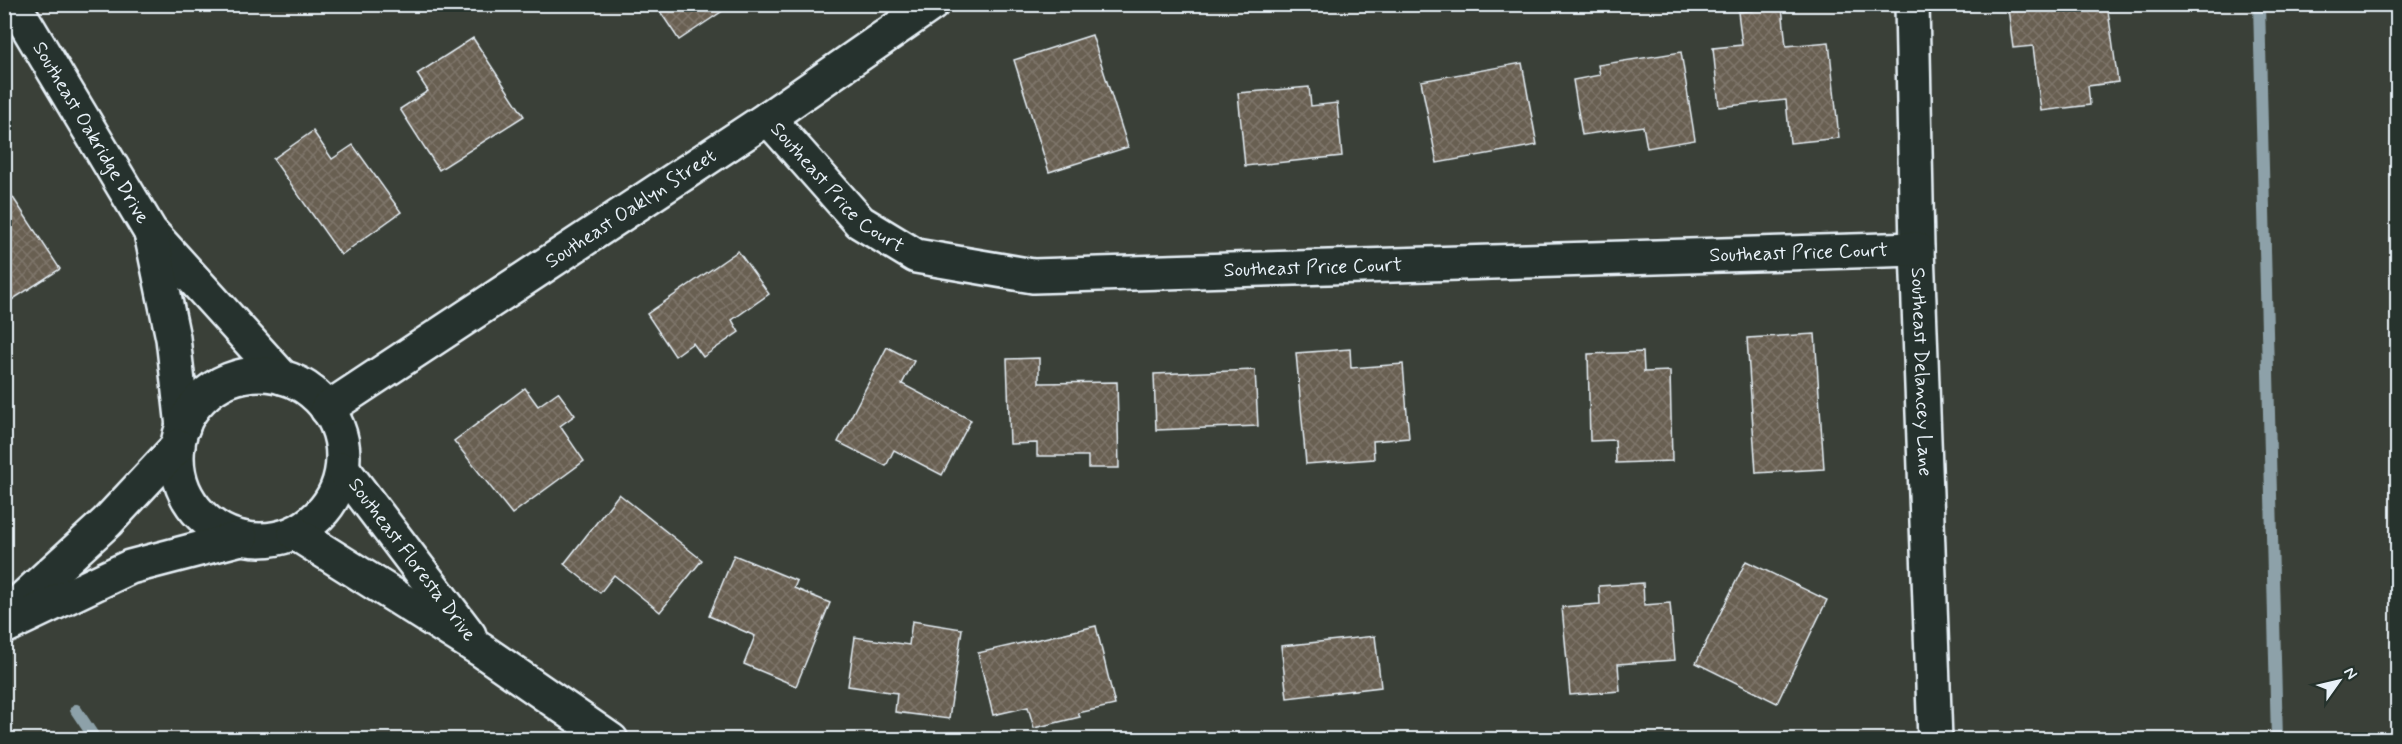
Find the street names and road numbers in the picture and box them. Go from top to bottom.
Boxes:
street label: Southeast Oakridge Drive [26,36,156,229]
street label: Southeast Price Court [764,116,909,259]
street label: Southeast Oaklyn Street [540,142,722,275]
street label: Southeast Price Court [1709,236,1888,269]
street label: Southeast Price Court [1223,251,1403,284]
street label: Southeast Delancey Lane [1904,267,1939,477]
street label: Southeast Floresta Drive [342,473,482,647]

